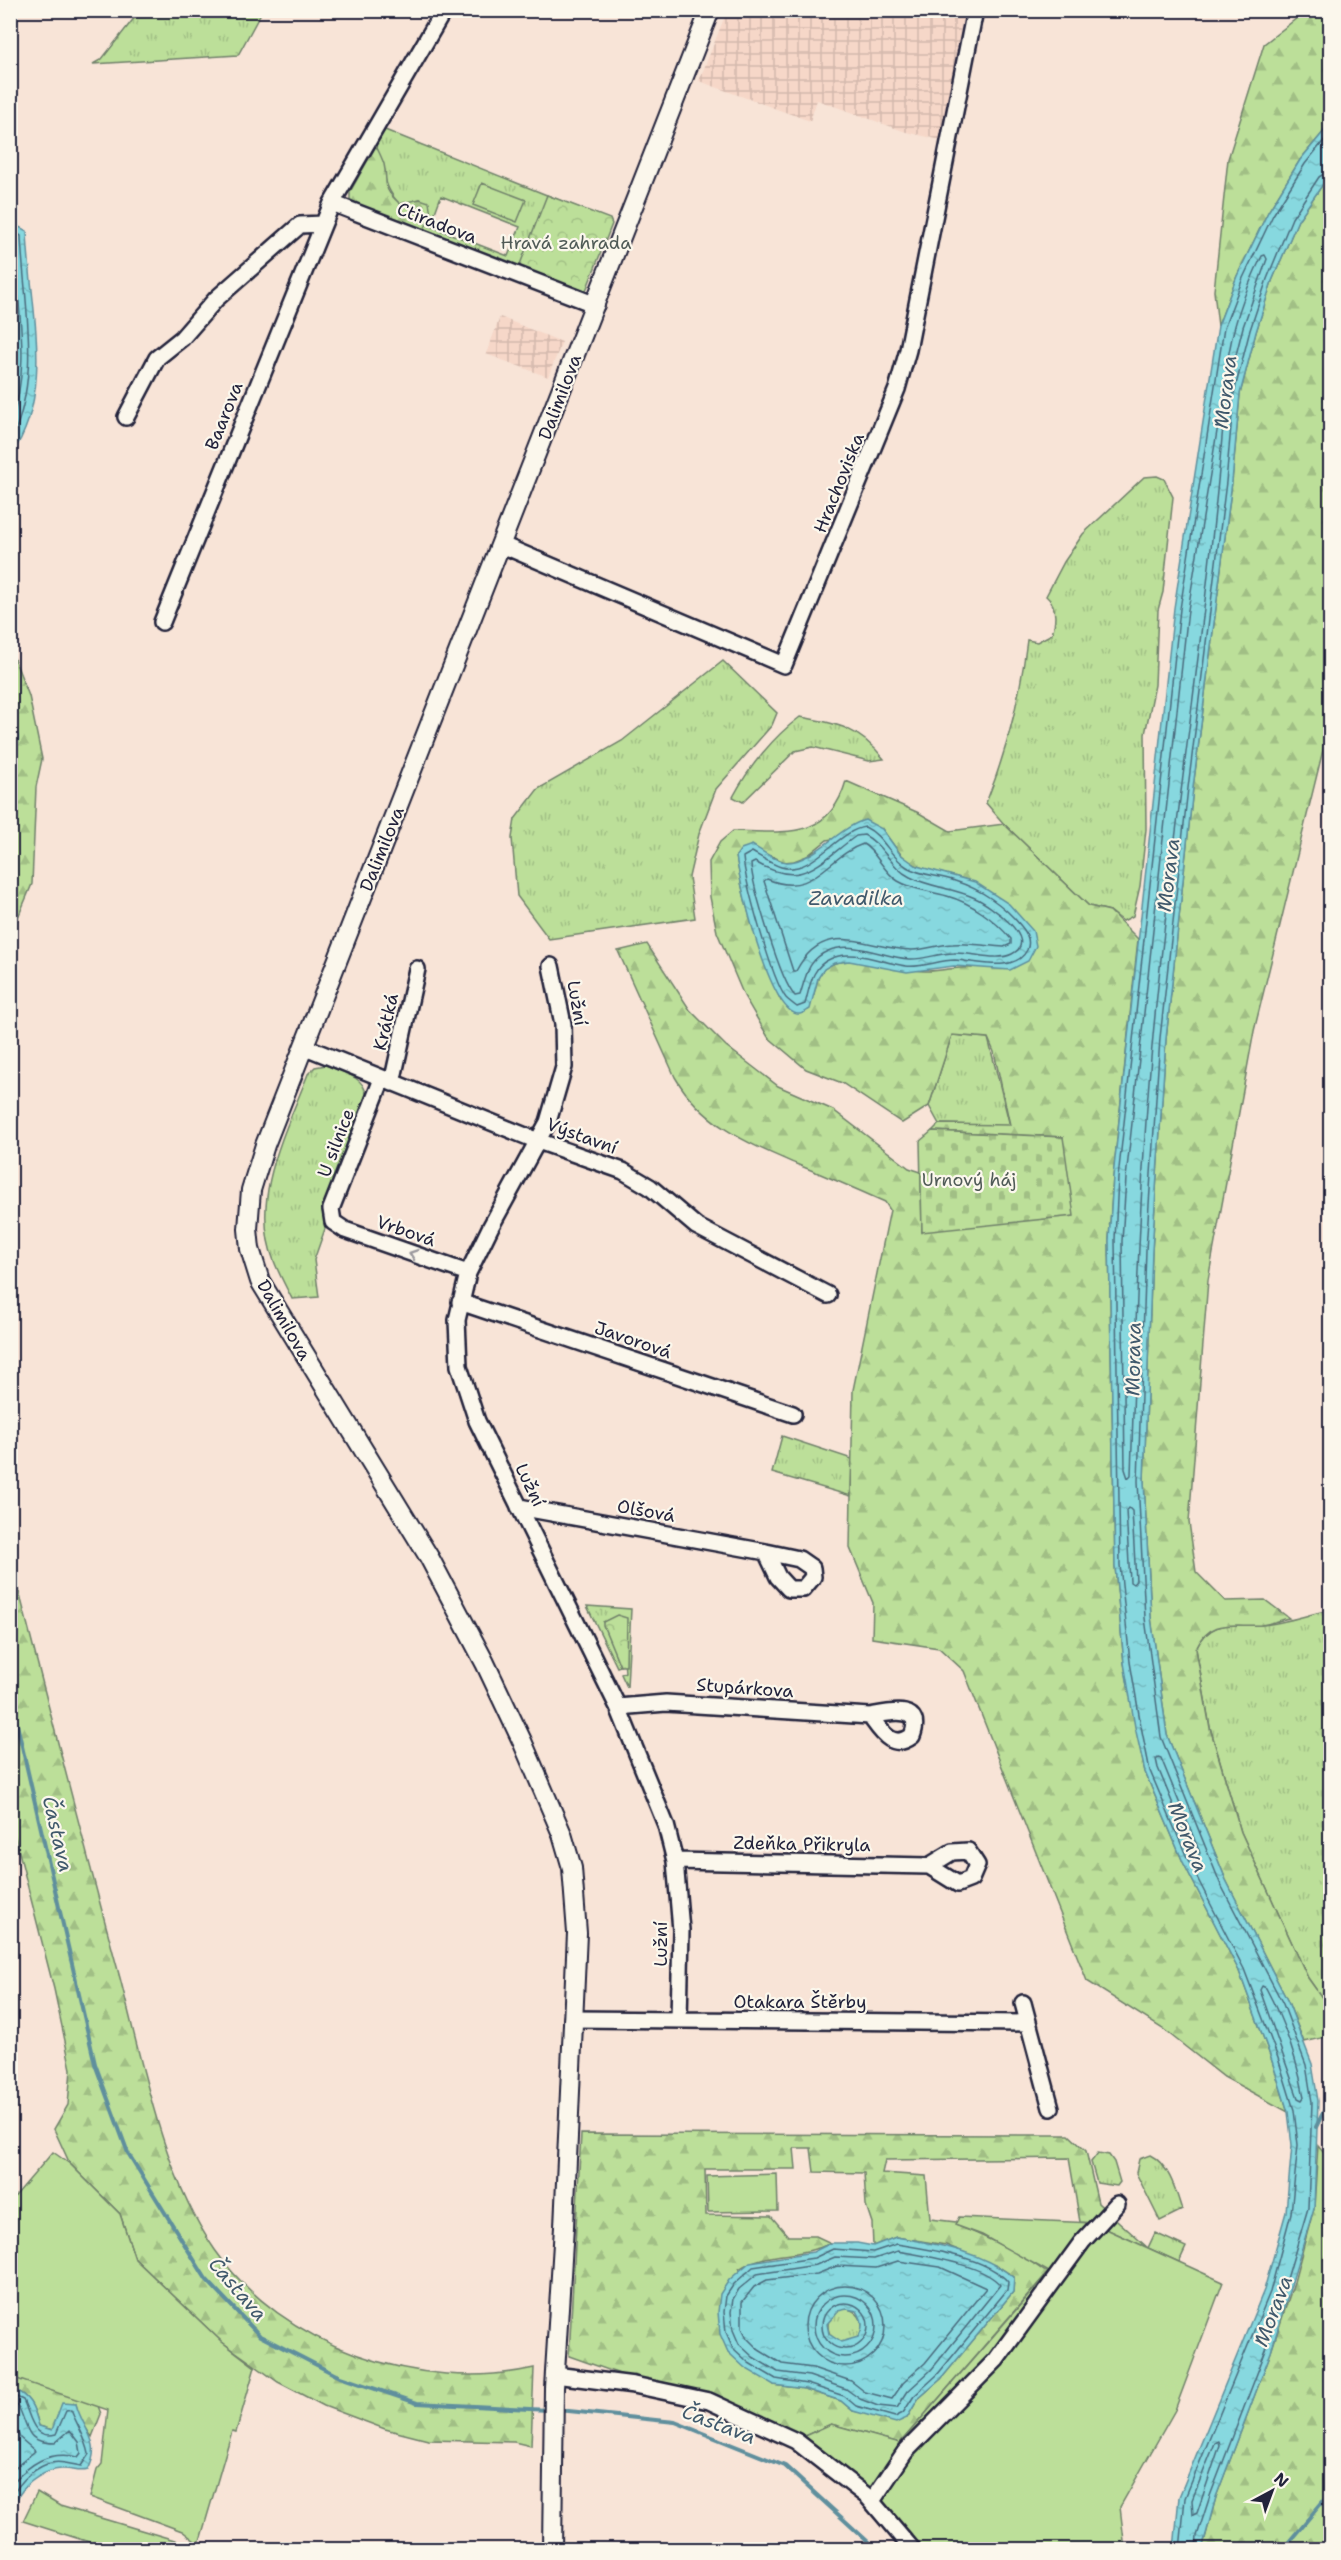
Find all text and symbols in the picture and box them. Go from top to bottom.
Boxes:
street label: Ctiradova [394,197,480,249]
park label: Hravá zahrada [501,231,631,255]
street label: Dalimilova [533,351,587,443]
water label: Morava [1208,354,1242,430]
street label: Baarova [200,378,248,454]
street label: Hrachoviska [808,430,870,536]
street label: Dalimilova [354,803,410,895]
water label: Morava [1151,837,1185,913]
water label: Zavadilka [808,885,904,911]
street label: Lužní [561,979,593,1027]
street label: Krátká [368,991,404,1053]
street label: U silnice [312,1105,360,1181]
street label: Výstavní [543,1112,621,1160]
park label: Urnový háj [922,1168,1016,1192]
street label: Vrbová [373,1210,439,1252]
one-way arrow [408,1248,419,1261]
street label: Dalimilova [251,1275,317,1365]
street label: Javorová [591,1316,675,1364]
water label: Morava [1119,1322,1147,1396]
street label: Lužní [509,1459,551,1511]
street label: Olšová [615,1494,677,1528]
street label: Stupárkova [696,1673,794,1703]
water label: Častava [37,1794,79,1874]
water label: Morava [1162,1798,1214,1876]
street label: Zdeňka Přikryla [733,1831,871,1857]
street label: Lužní [649,1921,673,1967]
street label: Otakara Štěrby [734,1990,866,2014]
water label: Častava [203,2251,273,2327]
water label: Morava [1248,2272,1298,2350]
water label: Častava [678,2398,760,2450]
north arrow [1242,2461,1302,2521]
text: N [1270,2468,1293,2492]

